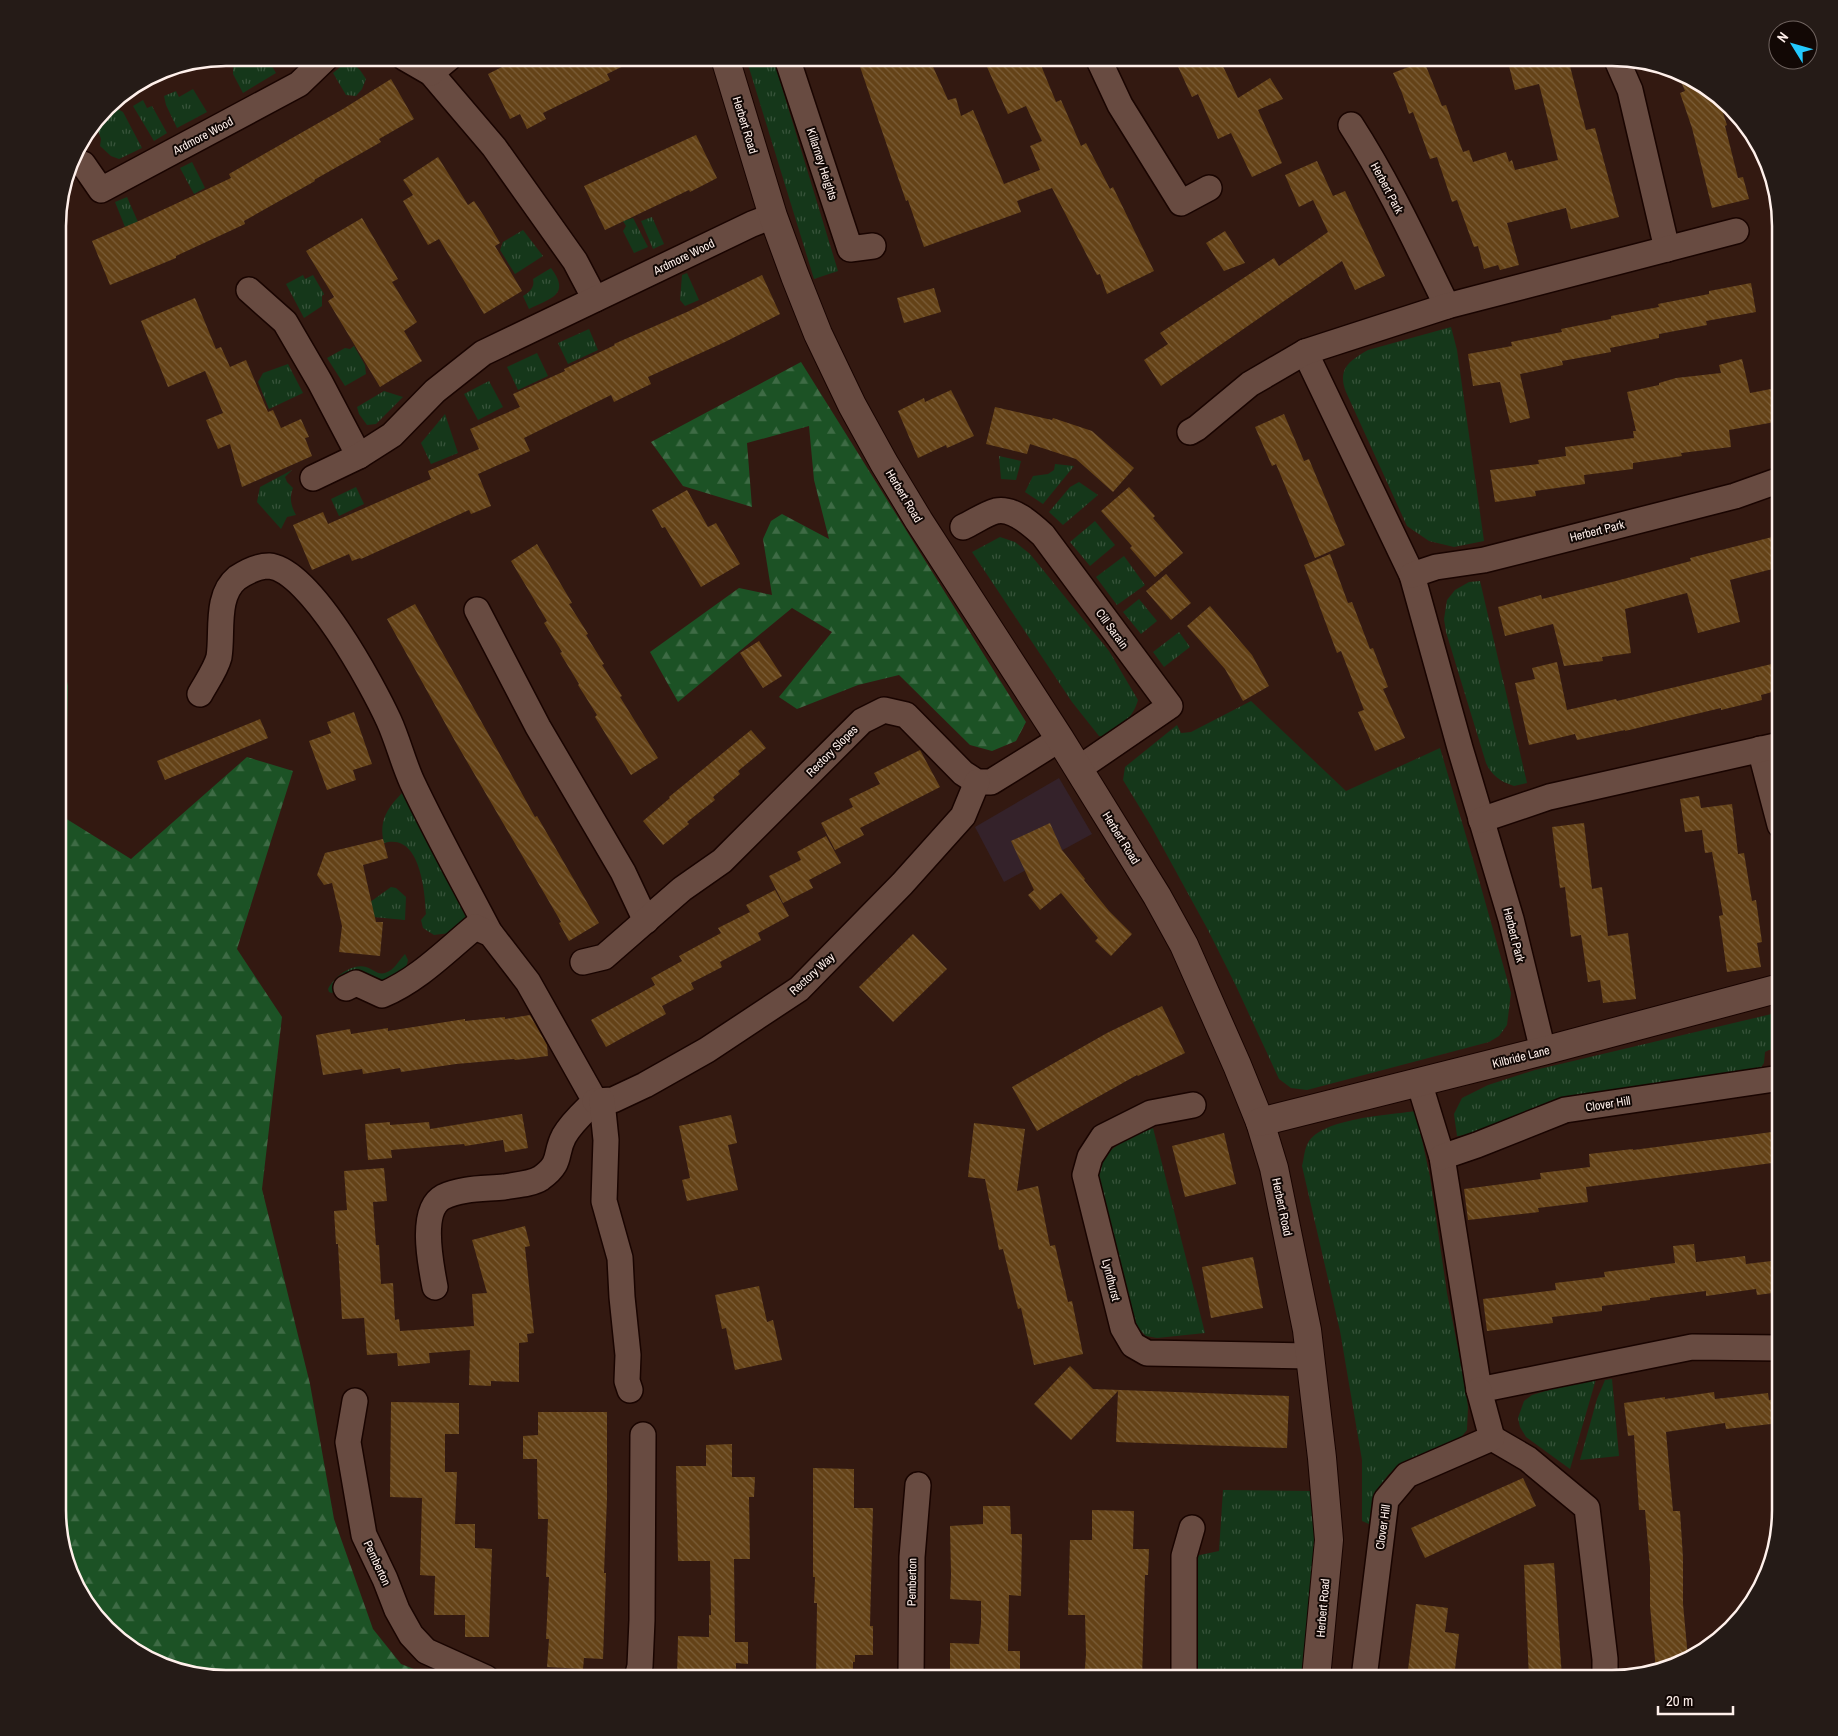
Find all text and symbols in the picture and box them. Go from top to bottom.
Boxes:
north arrow [1768,20,1818,70]
text: N [1773,28,1792,46]
street label: Herbert Road [729,94,761,156]
street label: Ardmore Wood [169,113,236,159]
street label: Killarney Heights [803,126,841,202]
street label: Herbert Park [1367,160,1407,216]
street label: Ardmore Wood [650,235,717,279]
street label: Herbert Road [882,467,926,525]
street label: Herbert Park [1568,516,1626,546]
street label: Cill Sarain [1092,606,1132,652]
street label: Rectory Slopes [803,722,861,780]
street label: Herbert Road [1099,809,1143,867]
street label: Herbert Park [1499,906,1529,964]
street label: Rectory Way [786,949,838,999]
street label: Kilbride Lane [1491,1042,1551,1072]
street label: Clover Hill [1584,1093,1632,1115]
street label: Herbert Road [1268,1176,1296,1238]
street label: Lyndhurst [1098,1257,1124,1303]
street label: Clover Hill [1372,1503,1394,1551]
street label: Pemberton [360,1538,394,1588]
street label: Pemberton [904,1558,920,1606]
street label: Herbert Road [1312,1578,1334,1638]
scale bar [1658,1684,1733,1716]
text: 20 m [1666,1690,1693,1711]

